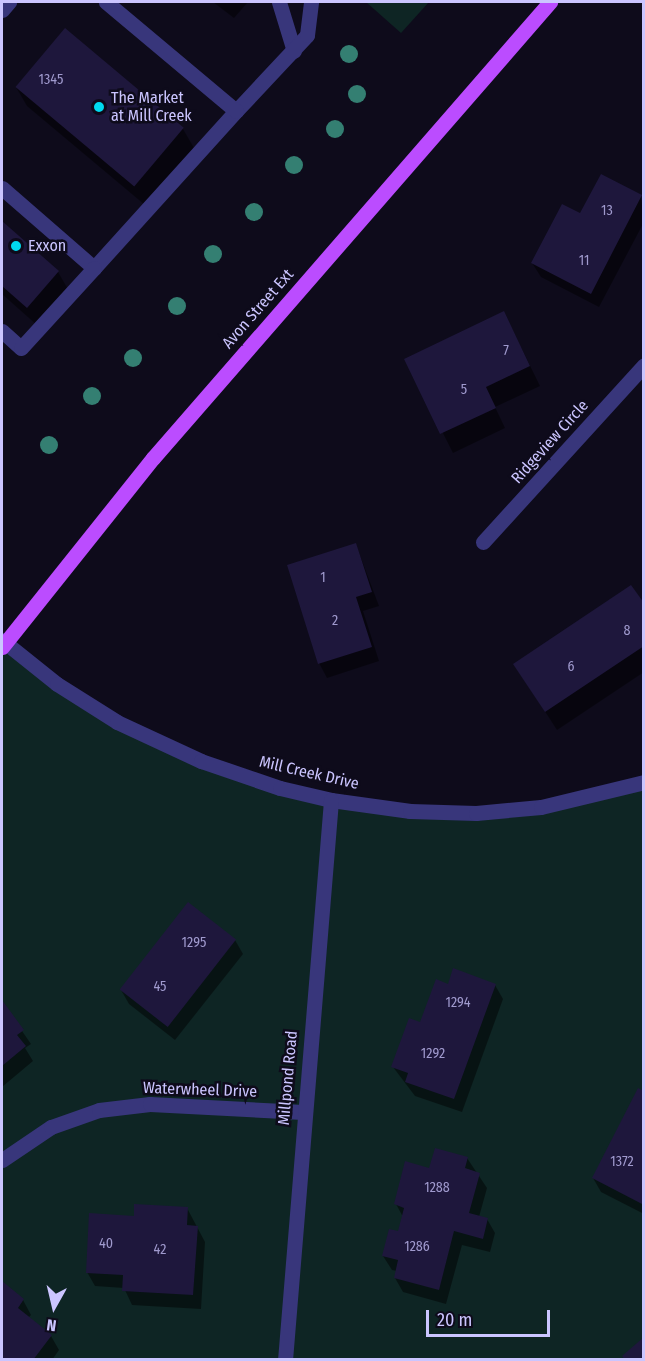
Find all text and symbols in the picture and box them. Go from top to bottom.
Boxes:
house number: 1345 [39,72,63,88]
place label: The Market at Mill Creek [111,88,192,126]
marker: The Market at Mill Creek [92,100,106,114]
house number: 13 [601,203,613,219]
place label: Exxon [28,236,66,256]
marker: Exxon [9,239,23,253]
house number: 11 [579,253,589,269]
street label: Avon Street Ext [218,265,298,353]
house number: 7 [503,343,509,359]
house number: 5 [461,382,467,398]
street label: Ridgeview Circle [507,396,593,488]
house number: 1 [320,570,326,586]
house number: 2 [332,613,338,629]
house number: 8 [624,623,630,639]
house number: 6 [568,659,574,675]
street label: Mill Creek Drive [257,752,361,794]
house number: 1295 [182,935,206,951]
house number: 45 [153,979,167,995]
house number: 1294 [445,995,471,1011]
street label: Millpond Road [274,1030,302,1126]
house number: 1292 [421,1046,445,1062]
street label: Waterwheel Drive [142,1078,258,1102]
house number: 1372 [610,1154,634,1170]
house number: 1288 [424,1180,450,1196]
house number: 40 [99,1236,113,1252]
house number: 1286 [404,1239,430,1255]
house number: 42 [154,1242,166,1258]
north arrow [24,1277,84,1337]
scale bar [429,1298,554,1336]
text: 20 m [437,1309,472,1331]
text: N [45,1315,57,1335]

